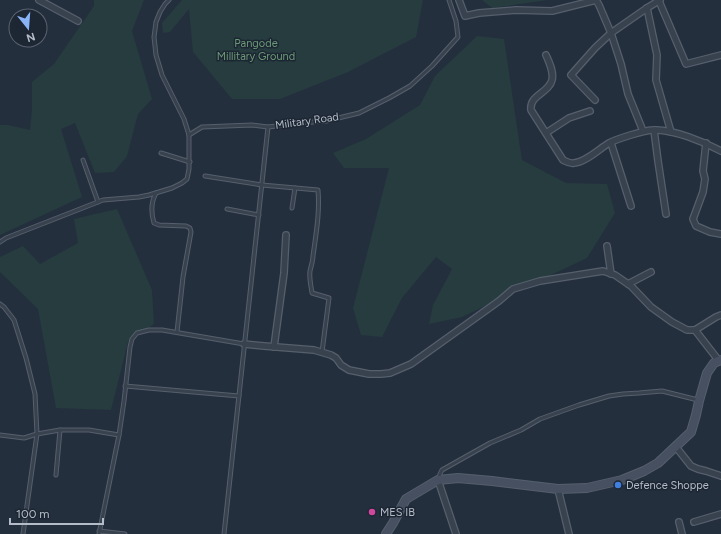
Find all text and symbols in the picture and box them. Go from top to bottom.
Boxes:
north arrow [8,8,48,48]
text: N [25,30,37,45]
park label: Pangode Millitary Ground [217,37,295,63]
street label: Military Road [274,110,340,132]
place label: Defence Shoppe [626,479,709,492]
marker: Defence Shoppe [613,480,623,490]
scale bar [10,500,103,526]
place label: MES IB [380,506,415,519]
text: 100 m [16,507,50,521]
marker: MES IB [367,507,377,517]

